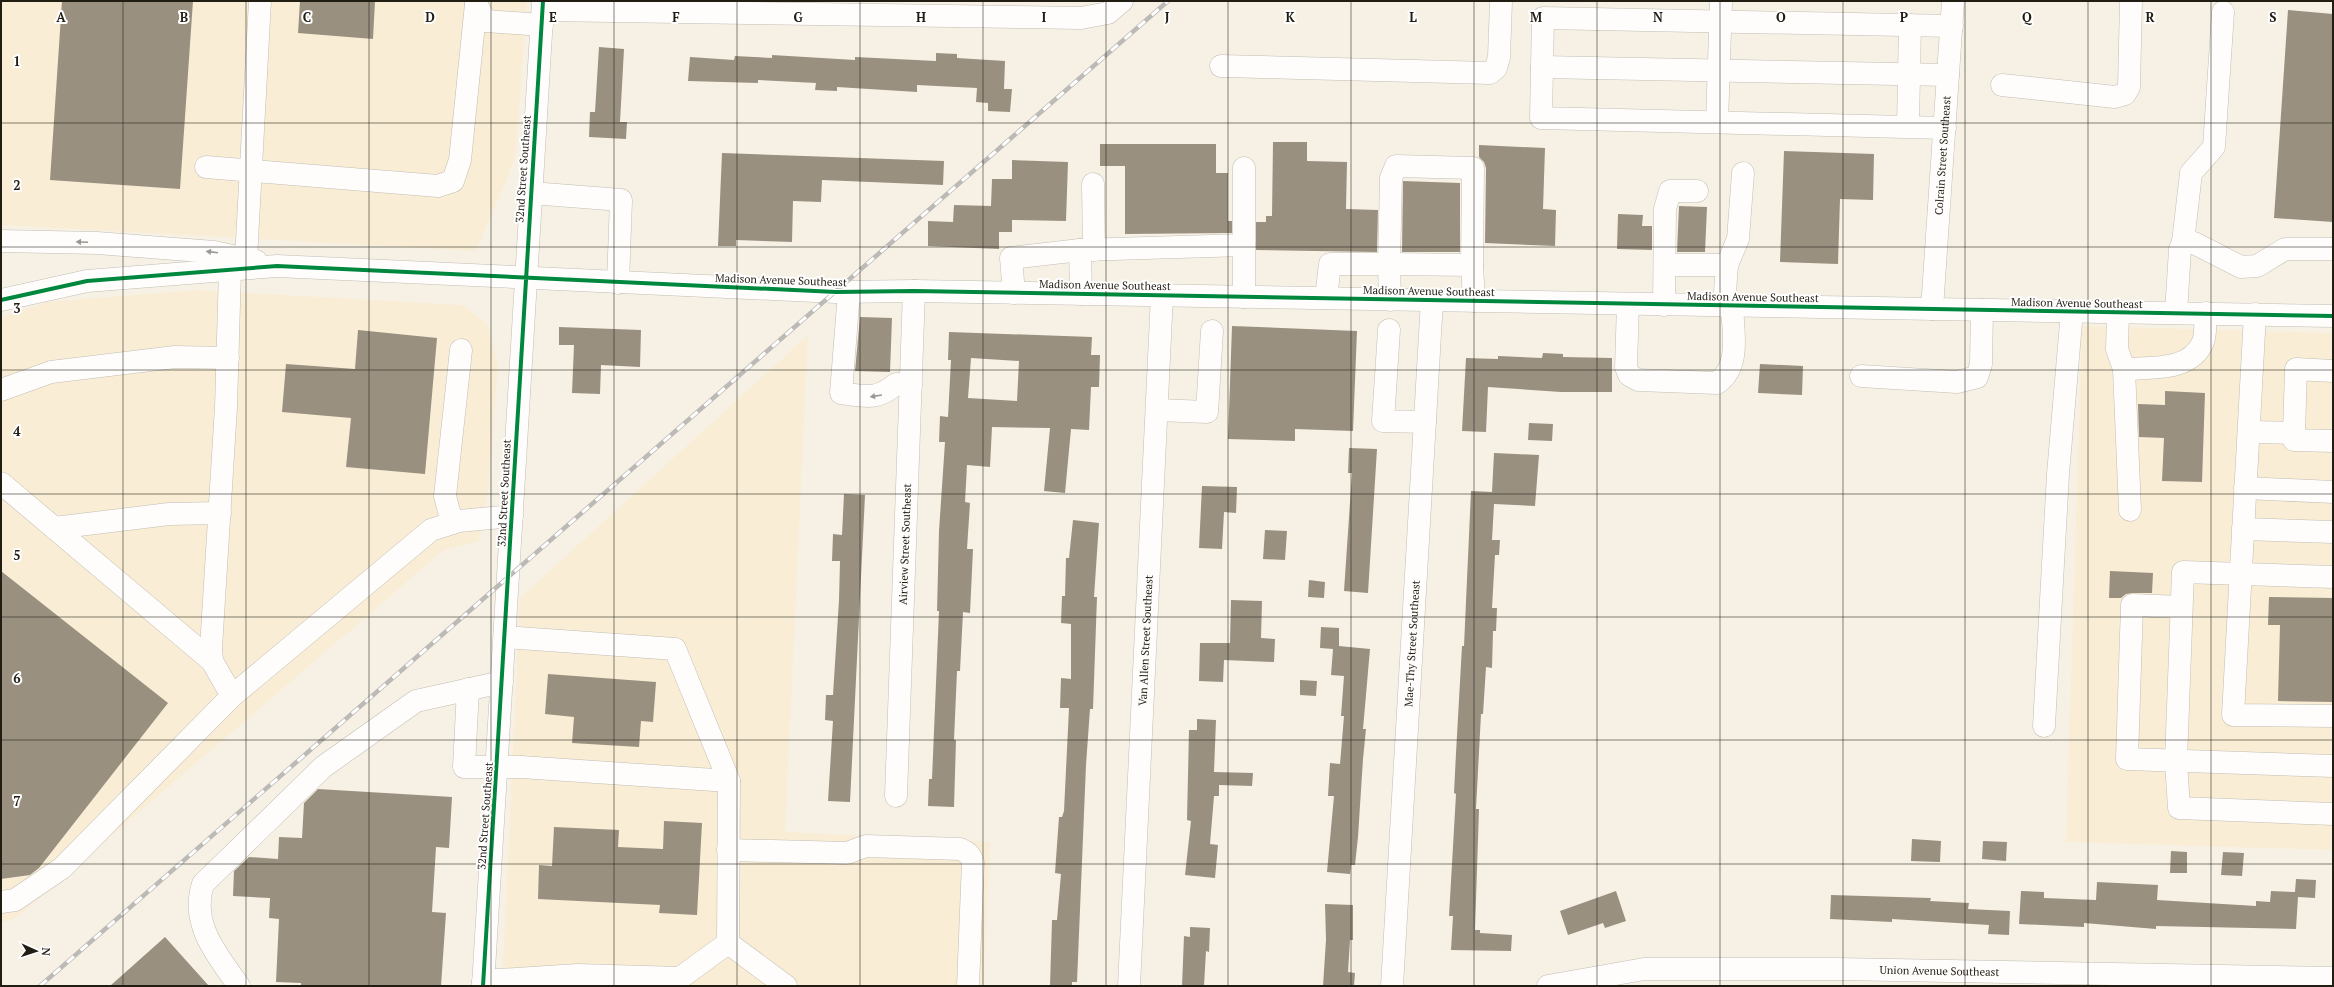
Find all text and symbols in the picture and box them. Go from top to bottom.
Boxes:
text: A [56,8,66,26]
text: B [180,8,188,26]
text: C [303,8,311,26]
text: D [425,8,435,26]
text: E [549,8,557,26]
text: F [672,8,680,26]
text: G [793,8,803,26]
text: H [916,8,926,26]
text: I [1042,8,1047,26]
text: J [1165,8,1170,26]
text: K [1285,8,1295,26]
text: L [1409,8,1417,26]
text: M [1530,8,1542,26]
text: N [1653,8,1663,26]
text: O [1776,8,1786,26]
text: P [1900,8,1908,26]
text: Q [2022,8,2033,26]
text: R [2145,8,2155,26]
text: S [2269,8,2277,26]
text: 1 [13,52,21,70]
street label: Colrain Street Southeast [1931,95,1954,215]
street label: 32nd Street Southeast [512,115,534,223]
text: 2 [13,176,21,194]
one-way arrow [75,239,88,245]
one-way arrow [205,249,218,255]
street label: Madison Avenue Southeast [715,271,847,289]
street label: Madison Avenue Southeast [1039,277,1171,293]
street label: Madison Avenue Southeast [1363,283,1495,299]
street label: Madison Avenue Southeast [1687,289,1819,305]
street label: Madison Avenue Southeast [2011,295,2143,311]
text: 3 [13,299,21,317]
one-way arrow [870,393,882,399]
text: 4 [13,422,21,440]
street label: 32nd Street Southeast [494,439,514,547]
street label: Airview Street Southeast [896,483,914,605]
text: 5 [13,546,21,564]
street label: Van Allen Street Southeast [1135,575,1156,706]
street label: Mae-Thy Street Southeast [1401,580,1423,707]
text: 6 [13,669,21,687]
street label: 32nd Street Southeast [474,762,496,870]
text: 7 [13,792,21,810]
north arrow [16,931,56,971]
text: N [39,947,53,957]
street label: Union Avenue Southeast [1879,963,2000,979]

